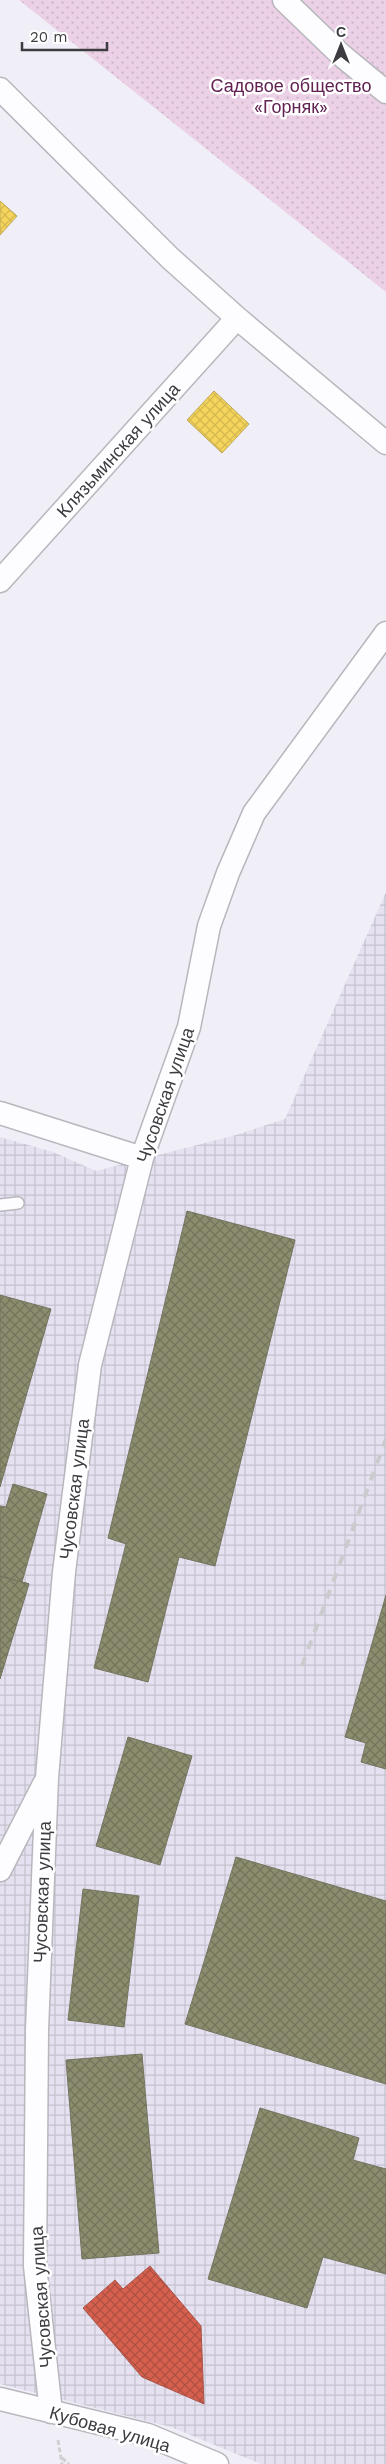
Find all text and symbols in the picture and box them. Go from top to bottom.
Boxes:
scale bar [22,20,108,52]
north arrow [316,20,366,70]
text: С [336,24,346,40]
text: 20 m [30,28,68,46]
park label: Садовое общество «Горняк» [211,75,371,117]
street label: Клязьминская улица [52,378,184,521]
street label: Чусовская улица [132,1024,198,1166]
street label: Чусовская улица [55,1416,93,1561]
street label: Чусовская улица [29,1820,55,1963]
street label: Чусовская улица [26,2224,56,2369]
street label: Кубовая улица [47,2402,174,2457]

